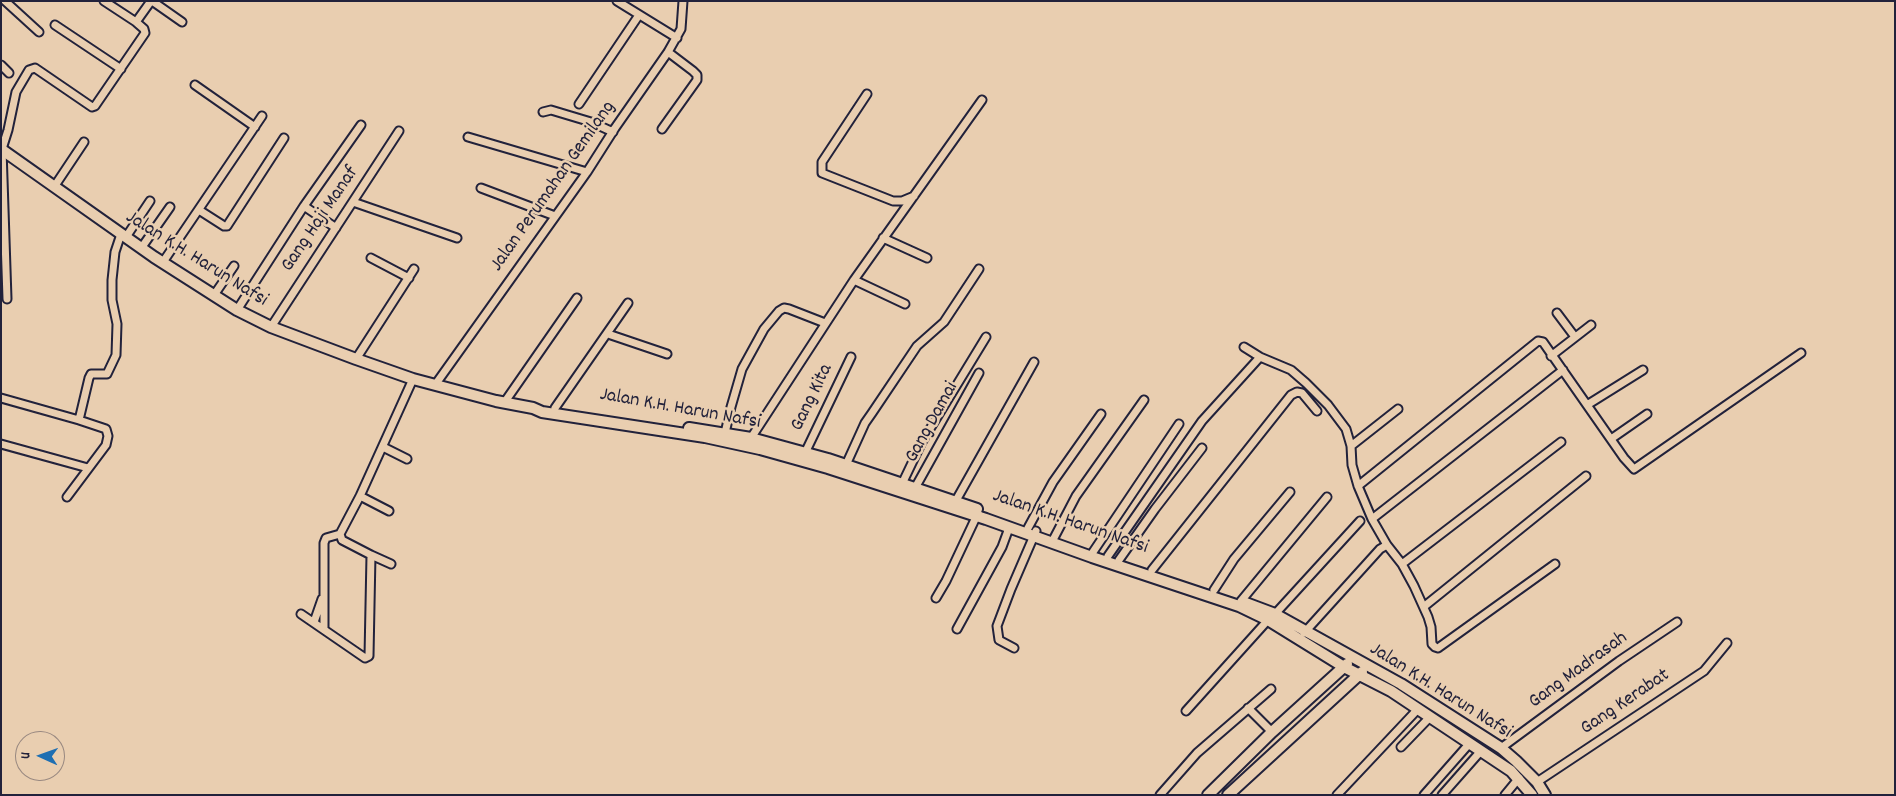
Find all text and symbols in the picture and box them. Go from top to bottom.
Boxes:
street label: Jalan Perumahan Gemilang [486,97,622,277]
street label: Gang Haji Manaf [277,163,365,277]
street label: Jalan K.H. Harun Nafsi [120,207,272,313]
street label: Gang Kita [786,361,840,435]
street label: Gang Damai [901,378,965,468]
street label: Jalan K.H. Harun Nafsi [598,384,762,436]
street label: Jalan K.H. Harun Nafsi [989,485,1151,561]
street label: Gang Madrasah [1525,627,1633,715]
street label: Jalan K.H. Harun Nafsi [1364,639,1516,745]
street label: Gang Kerabat [1577,664,1675,742]
north arrow [15,731,65,781]
text: U [16,752,36,759]

